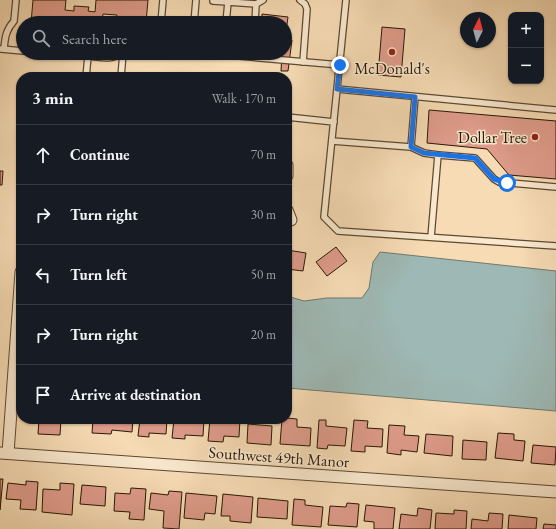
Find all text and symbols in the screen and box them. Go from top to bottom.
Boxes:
north arrow [460,12,496,48]
map controls [508,12,544,84]
button: + [508,12,544,48]
search box [16,16,292,60]
icon: search [30,27,52,49]
text: Search here [62,29,127,48]
marker: McDonald's [387,47,397,57]
button: − [508,48,544,84]
route end [331,56,349,74]
place label: McDonald's [354,58,430,79]
text: 3 min [32,87,73,109]
text: Walk · 170 m [212,90,276,107]
place label: Dollar Tree [458,127,527,148]
marker: Dollar Tree [530,132,540,142]
icon: ahead [32,144,54,166]
text: Continue [70,145,130,164]
text: 70 m [251,146,276,163]
route start [498,174,516,192]
icon: right [32,204,54,226]
text: Turn right [70,205,138,224]
text: 30 m [251,206,276,223]
icon: left [32,264,54,286]
text: Turn left [70,265,127,284]
text: 50 m [251,266,276,283]
icon: right [32,324,54,346]
text: Turn right [70,325,138,344]
text: 20 m [251,326,276,343]
icon: arrive [32,384,54,406]
text: Arrive at destination [70,385,201,404]
street label: Southwest 49th Manor [208,442,351,472]

